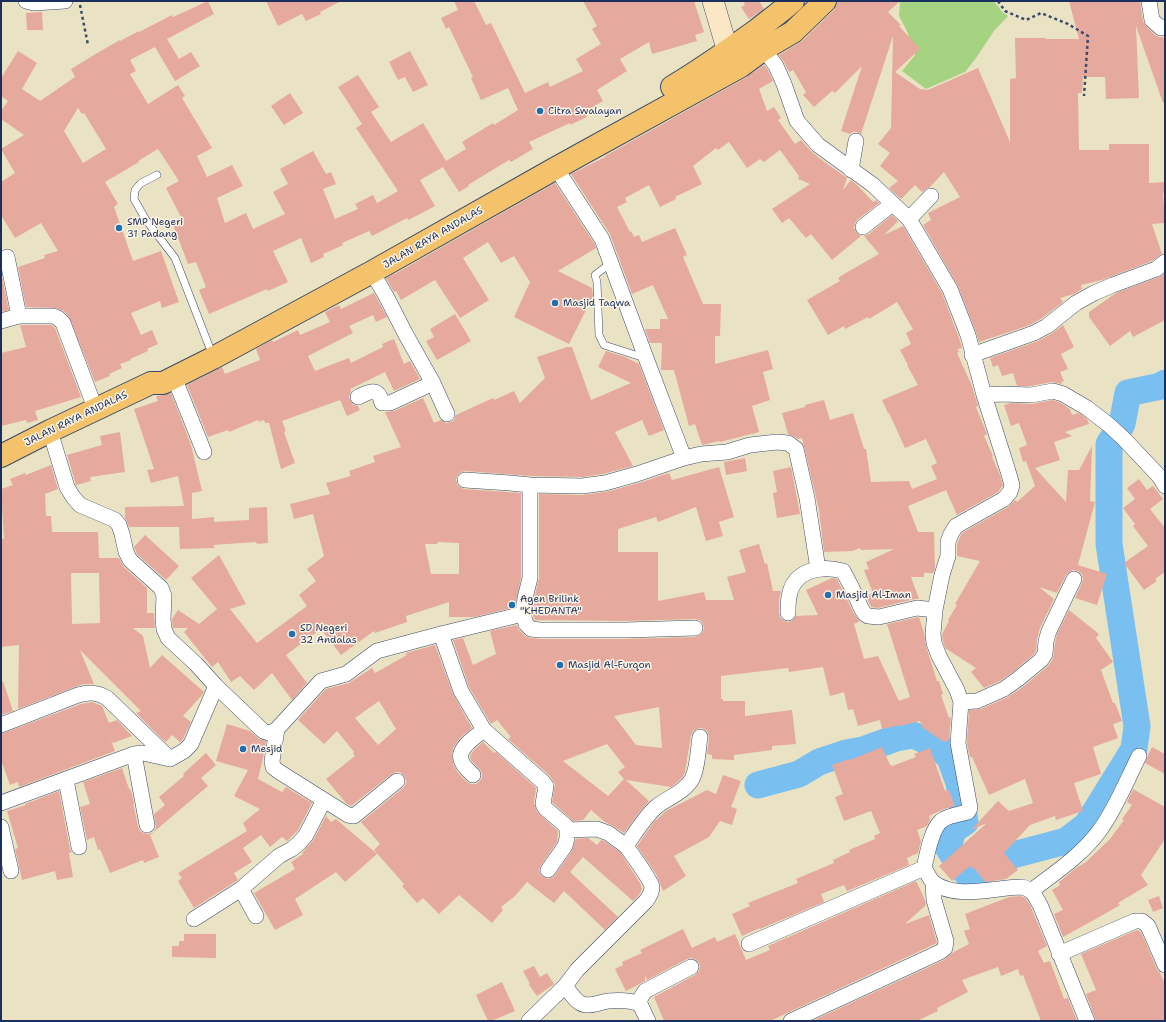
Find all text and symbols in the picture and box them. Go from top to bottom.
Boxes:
place label: Citra Swalayan [548,105,622,117]
marker: Citra Swalayan [535,106,545,116]
street label: JALAN RAYA ANDALAS [381,205,485,271]
place label: SMP Negeri 31 Padang [127,216,183,240]
marker: SMP Negeri 31 Padang [114,223,124,233]
place label: Masjid Taqwa [563,297,630,309]
marker: Masjid Taqwa [550,298,560,308]
street label: JALAN RAYA ANDALAS [23,389,129,449]
place label: Masjid Al-Iman [836,589,911,601]
marker: Masjid Al-Iman [823,590,833,600]
place label: Agen Brilink "KHEDANTA" [520,593,582,616]
marker: Agen Brilink "KHEDANTA" [507,600,517,610]
place label: SD Negeri 32 Andalas [300,622,357,646]
marker: SD Negeri 32 Andalas [287,629,297,639]
place label: Masjid Al-Furqon [568,659,651,671]
marker: Masjid Al-Furqon [555,660,565,670]
place label: Mesjid [251,743,282,755]
marker: Mesjid [238,744,248,754]

